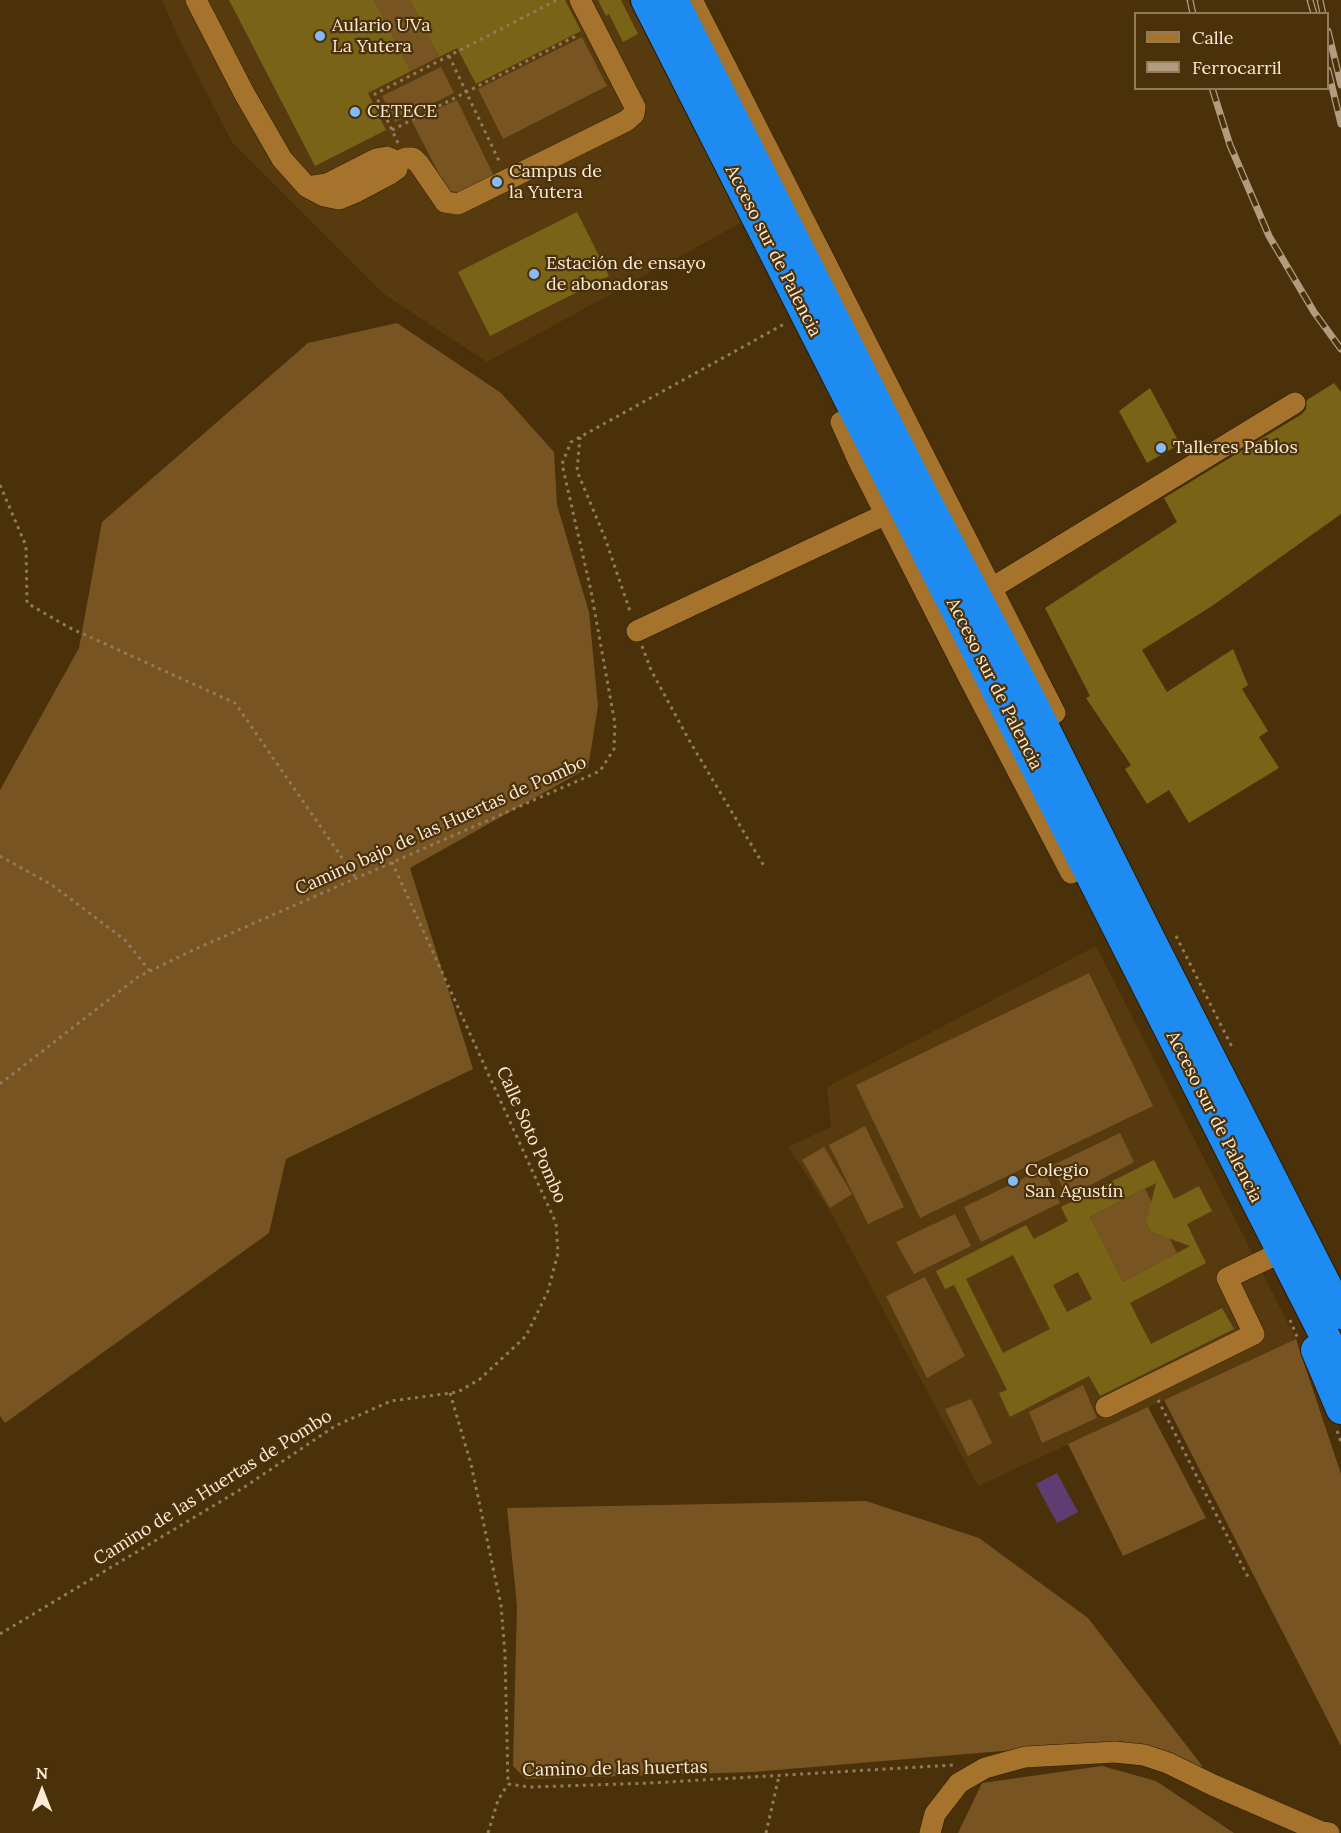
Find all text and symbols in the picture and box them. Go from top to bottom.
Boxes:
legend [1134,12,1329,90]
place label: Aulario UVa La Yutera [332,15,430,57]
text: Calle [1192,26,1233,49]
marker: Aulario UVa La Yutera [313,29,327,43]
text: Ferrocarril [1192,56,1282,79]
place label: CETECE [367,101,437,123]
marker: CETECE [348,105,362,119]
place label: Campus de la Yutera [509,161,602,204]
street label: Acceso sur de Palencia [720,161,826,341]
marker: Campus de la Yutera [490,175,504,189]
place label: Estación de ensayo de abonadoras [546,253,706,296]
marker: Estación de ensayo de abonadoras [527,267,541,281]
place label: Talleres Pablos [1173,437,1298,459]
marker: Talleres Pablos [1154,441,1168,455]
street label: Acceso sur de Palencia [941,594,1047,774]
street label: Camino bajo de las Huertas de Pombo [292,752,590,900]
street label: Acceso sur de Palencia [1161,1027,1267,1207]
street label: Calle Soto Pombo [491,1063,571,1207]
place label: Colegio San Agustín [1025,1160,1123,1202]
marker: Colegio San Agustín [1006,1174,1020,1188]
street label: Camino de las Huertas de Pombo [90,1406,336,1570]
street label: Camino de las huertas [522,1757,708,1781]
north arrow [12,1761,72,1821]
text: N [36,1763,48,1783]

